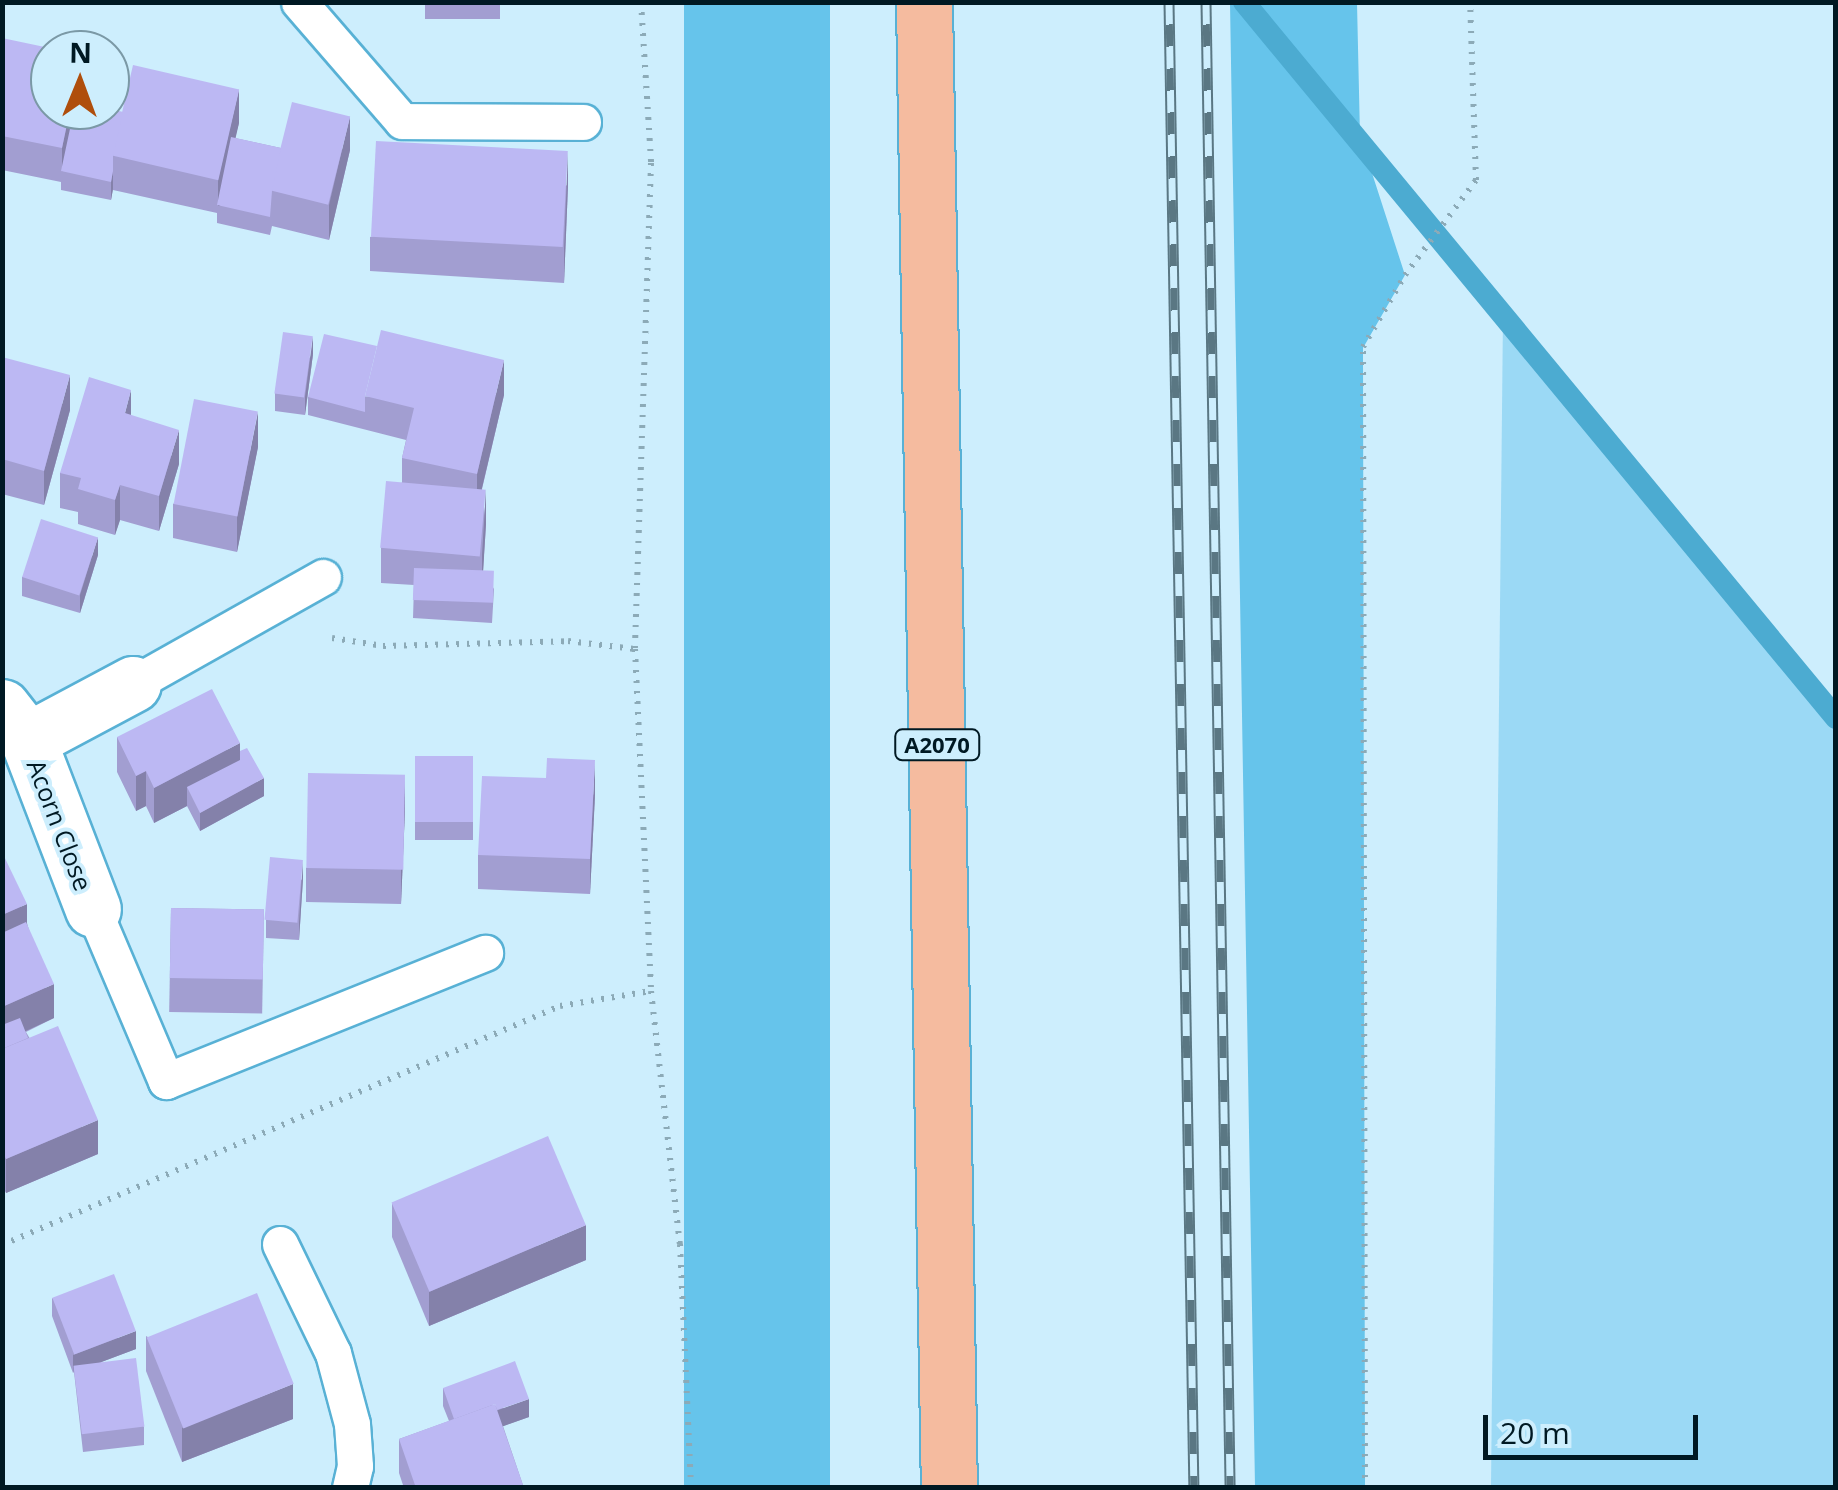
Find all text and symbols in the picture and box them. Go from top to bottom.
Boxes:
north arrow [30,30,130,130]
text: N [69,33,92,71]
road number: A2070 [892,728,982,762]
street label: Acorn Close [21,755,99,895]
scale bar [1488,1395,1703,1457]
text: 20 m [1500,1412,1570,1453]

